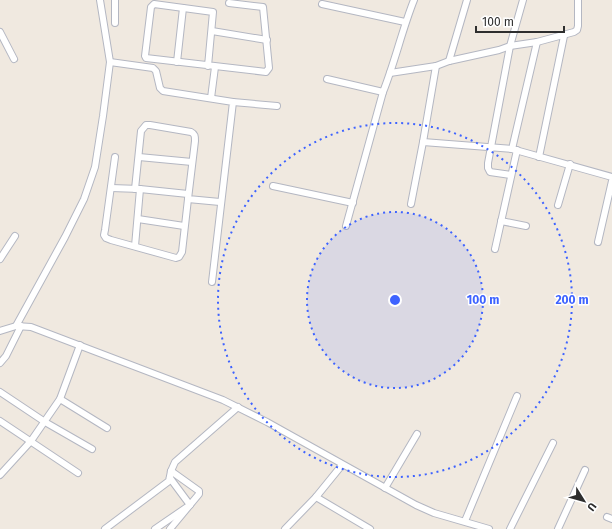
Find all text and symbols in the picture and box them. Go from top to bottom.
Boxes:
scale bar [476,8,564,34]
text: 100 m [482,15,514,29]
centre of rings [388,293,402,307]
text: 100 m [467,293,499,307]
text: 200 m [555,293,589,307]
north arrow [564,481,604,521]
text: U [584,500,599,513]

